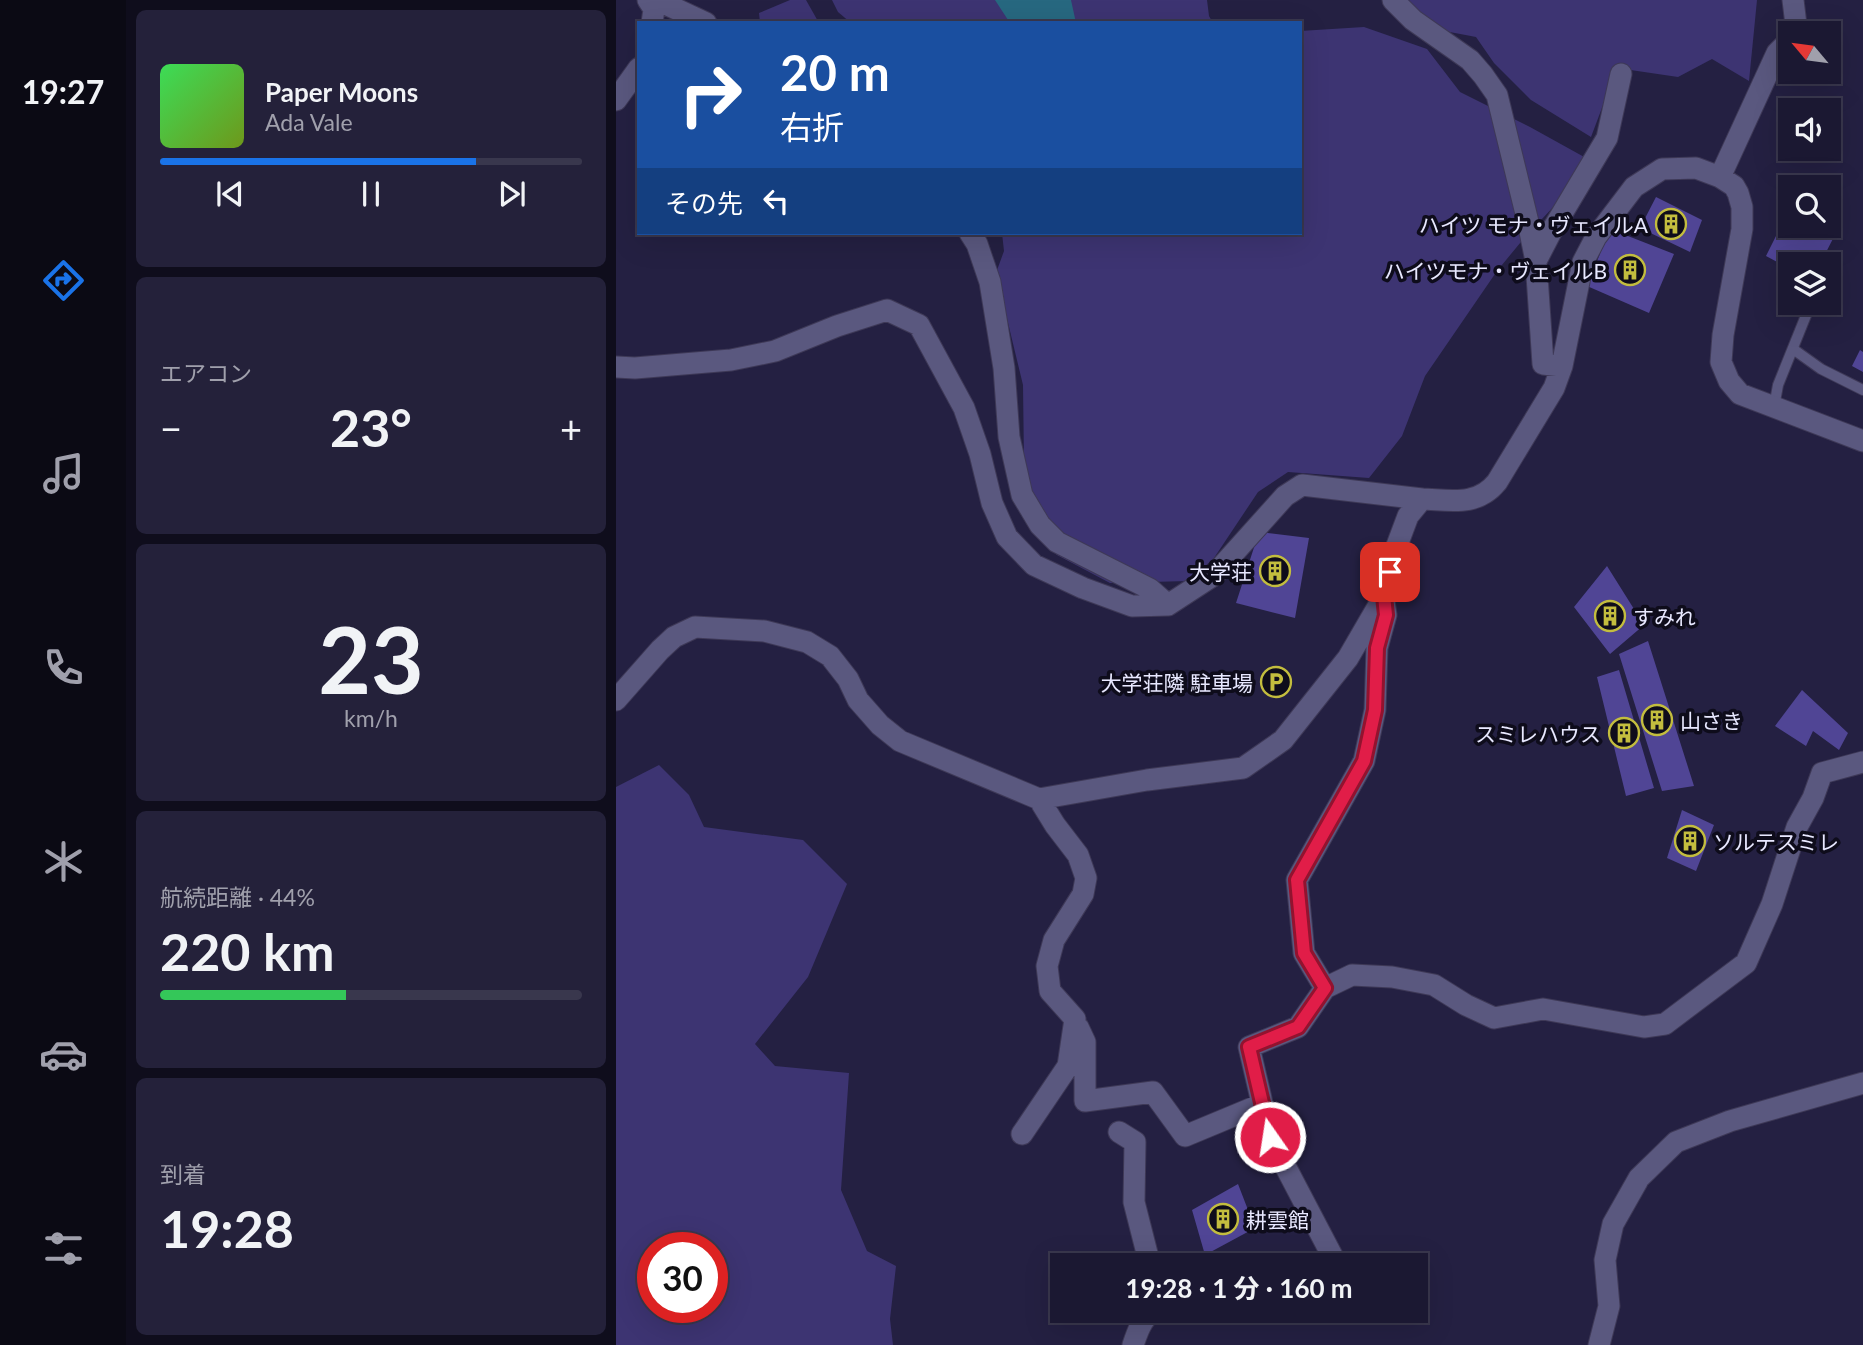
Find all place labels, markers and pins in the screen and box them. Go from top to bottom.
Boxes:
building icon: ハイツ モナ・ヴェイルA [1654,207,1688,241]
place label: ハイツ モナ・ヴェイルA [1419,212,1649,237]
building icon: ハイツモナ・ヴェイルB [1613,253,1647,287]
place label: ハイツモナ・ヴェイルB [1384,258,1607,283]
pin [1360,542,1420,602]
building icon: 大学荘 [1258,554,1292,588]
place label: 大学荘 [1189,559,1252,584]
building icon: すみれ [1593,599,1627,633]
place label: すみれ [1633,604,1696,629]
parking icon: 大学荘隣 駐車場 [1259,665,1293,699]
place label: 大学荘隣 駐車場 [1101,670,1253,695]
building icon: 山さき [1640,703,1674,737]
place label: 山さき [1680,708,1743,733]
building icon: スミレハウス [1607,716,1641,750]
place label: スミレハウス [1475,721,1601,746]
building icon: ソルテスミレ [1673,824,1707,858]
place label: ソルテスミレ [1713,829,1839,854]
building icon: 耕雲館 [1206,1202,1240,1236]
place label: 耕雲館 [1246,1207,1309,1232]

